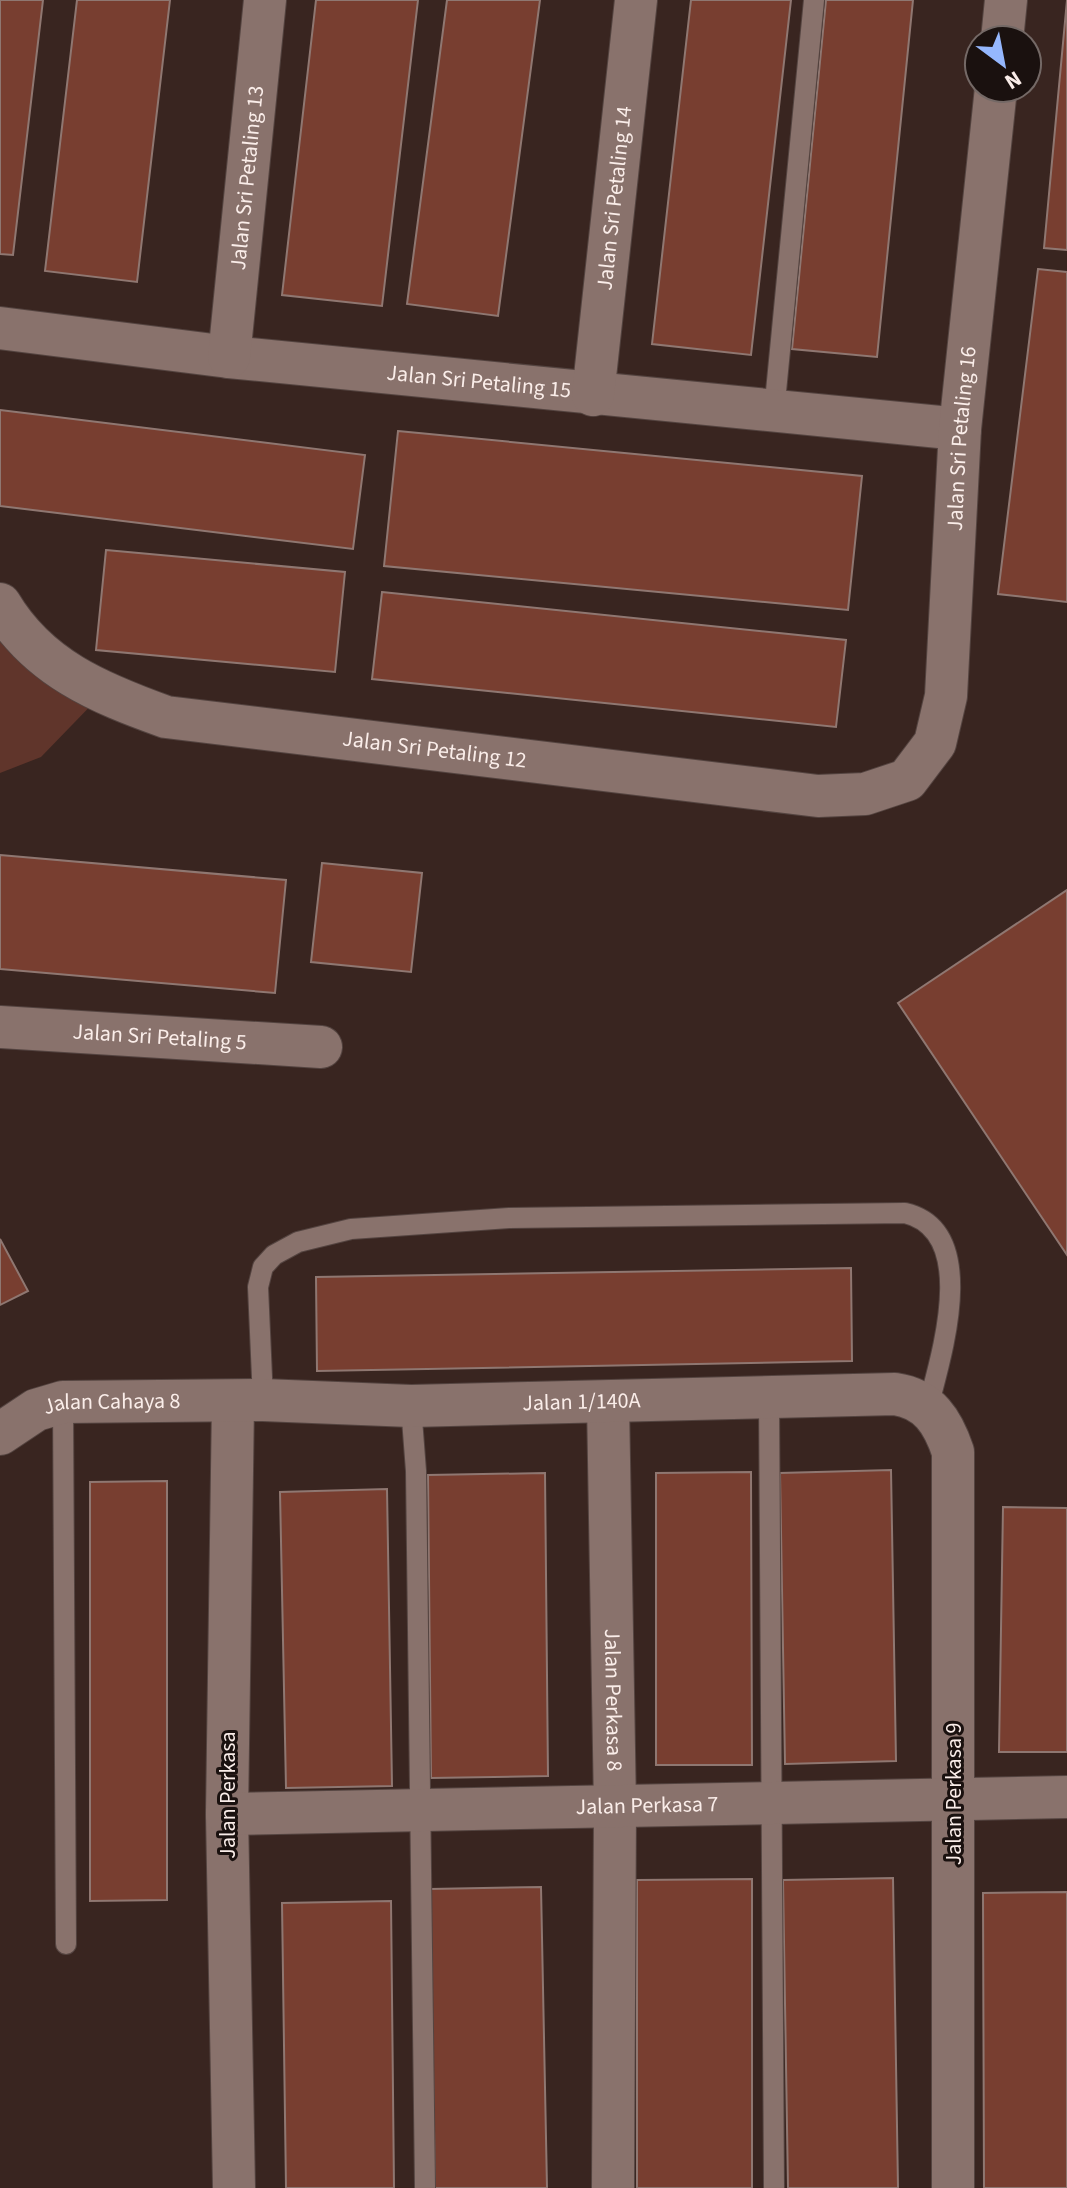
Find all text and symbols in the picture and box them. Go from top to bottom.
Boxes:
north arrow [963,24,1043,104]
text: N [998,63,1028,98]
street label: Jalan Sri Petaling 13 [222,84,272,272]
street label: Jalan Sri Petaling 14 [589,104,640,292]
street label: Jalan Sri Petaling 16 [939,345,985,532]
street label: Jalan Sri Petaling 15 [385,357,573,407]
street label: Jalan Sri Petaling 12 [341,723,528,777]
street label: Jalan Sri Petaling 5 [72,1016,248,1058]
street label: Jalan 1/140A [522,1384,641,1419]
street label: Jalan Cahaya 8 [39,1385,181,1423]
street label: Jalan Perkasa 8 [596,1628,630,1772]
street label: Jalan Perkasa 9 [938,1723,970,1865]
street label: Jalan Perkasa [212,1731,244,1859]
street label: Jalan Perkasa 7 [575,1788,719,1823]

